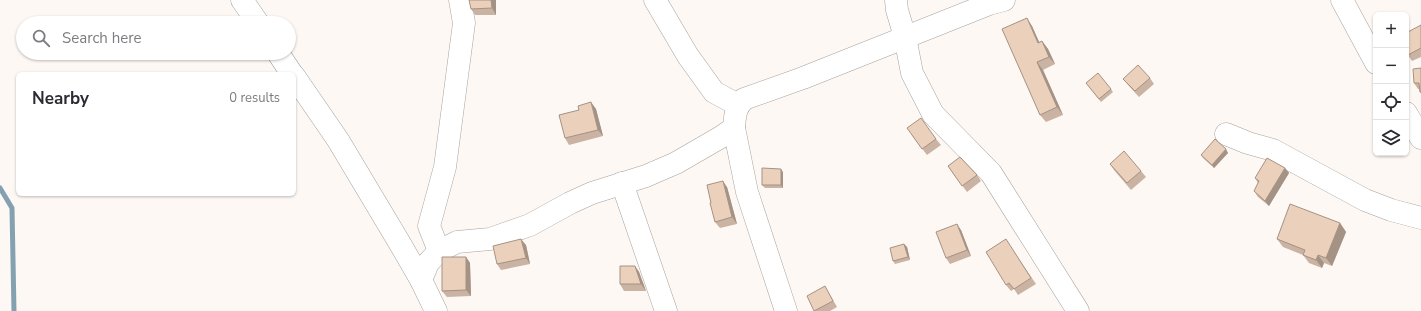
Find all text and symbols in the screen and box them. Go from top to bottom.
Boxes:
map controls [1373,12,1409,156]
button: + [1373,12,1409,48]
search box [16,16,296,60]
icon: search [30,27,52,49]
text: Search here [62,28,142,48]
button: − [1373,48,1409,84]
button: locate [1373,84,1409,120]
text: Nearby [32,87,89,110]
text: 0 results [229,89,280,107]
button: layers [1373,120,1409,156]

